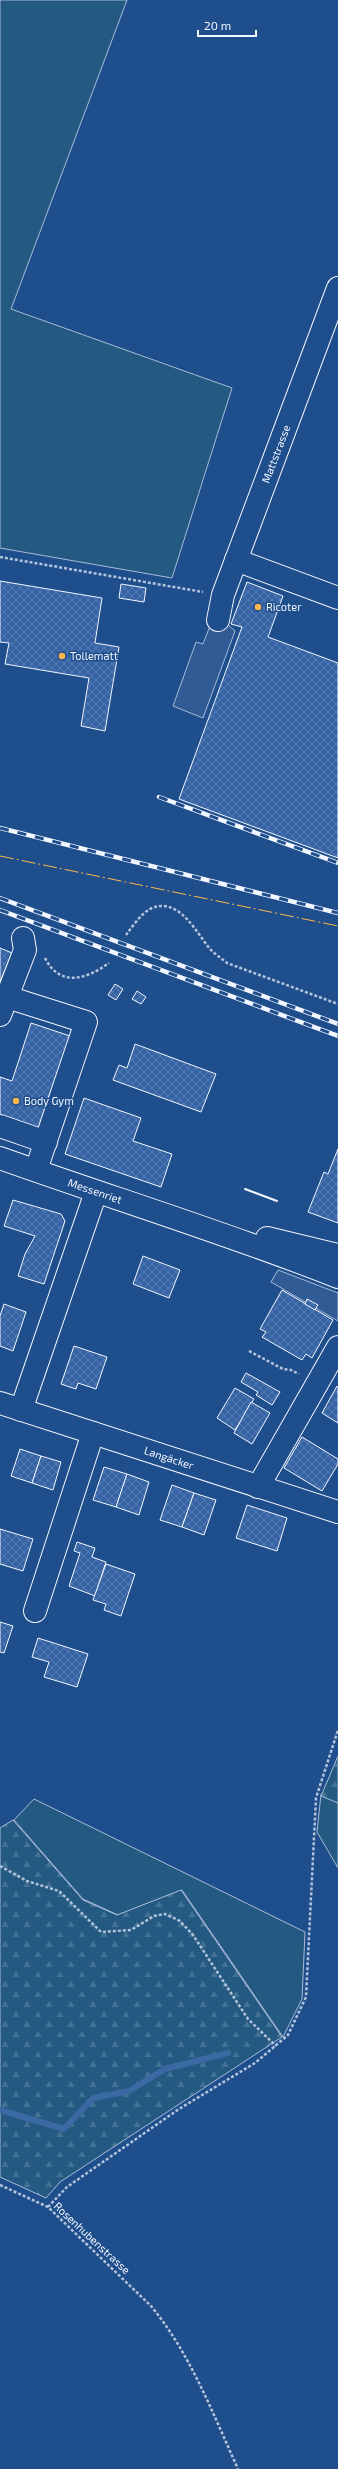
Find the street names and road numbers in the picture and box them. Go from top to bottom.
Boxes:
street label: Mattstrasse [258,423,293,485]
street label: Messenriet [66,1175,124,1206]
street label: Langäcker [143,1443,196,1472]
street label: Rosenhubenstrasse [52,2199,133,2276]

